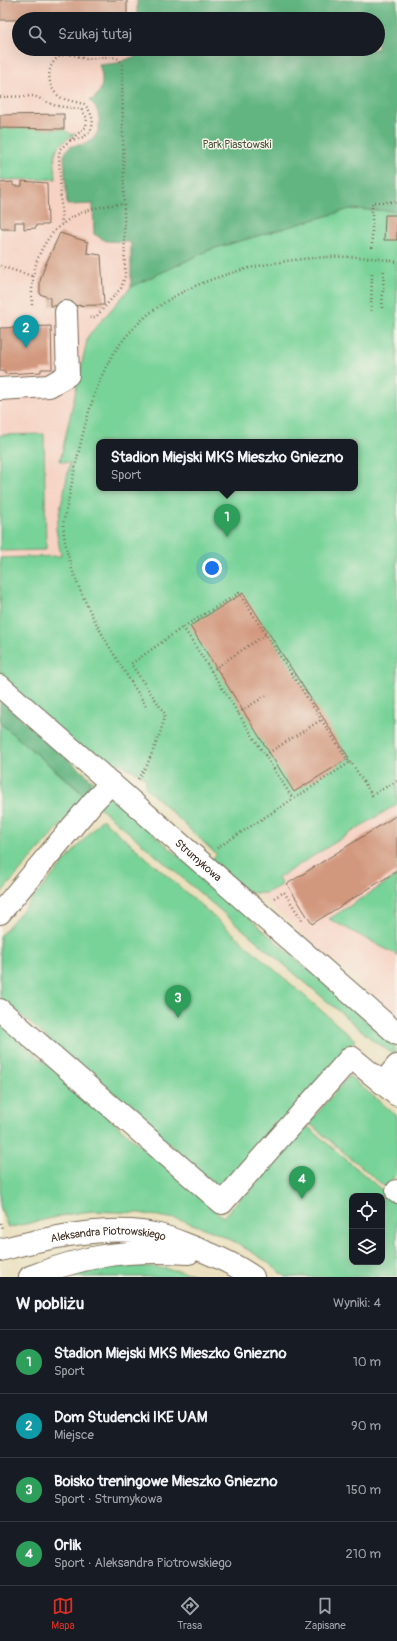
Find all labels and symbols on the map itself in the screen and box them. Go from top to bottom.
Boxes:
park label: Park Piastowski [203,138,271,151]
pin: 2 [13,315,39,348]
pin: 1 [214,504,240,537]
your location [202,558,222,578]
street label: Strumykowa [173,836,224,884]
pin: 3 [165,985,191,1018]
pin: 4 [289,1166,315,1199]
street label: Aleksandra Piotrowskiego [49,1224,168,1245]

